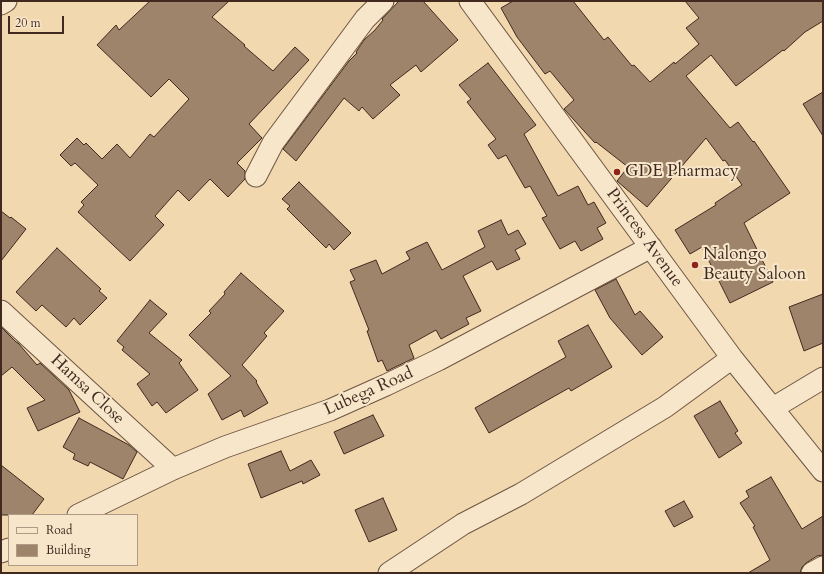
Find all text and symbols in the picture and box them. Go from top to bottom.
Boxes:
scale bar [10,8,66,34]
text: 20 m [15,15,41,31]
place label: GDE Pharmacy [625,162,739,182]
marker: GDE Pharmacy [612,167,622,177]
street label: Princess Avenue [601,185,687,291]
place label: Nalongo Beauty Saloon [703,245,806,285]
marker: Nalongo Beauty Saloon [690,260,700,270]
street label: Hamsa Close [46,351,128,429]
street label: Lubega Road [321,363,417,421]
legend [8,514,138,566]
text: Road [46,522,72,538]
text: Building [46,542,90,558]

